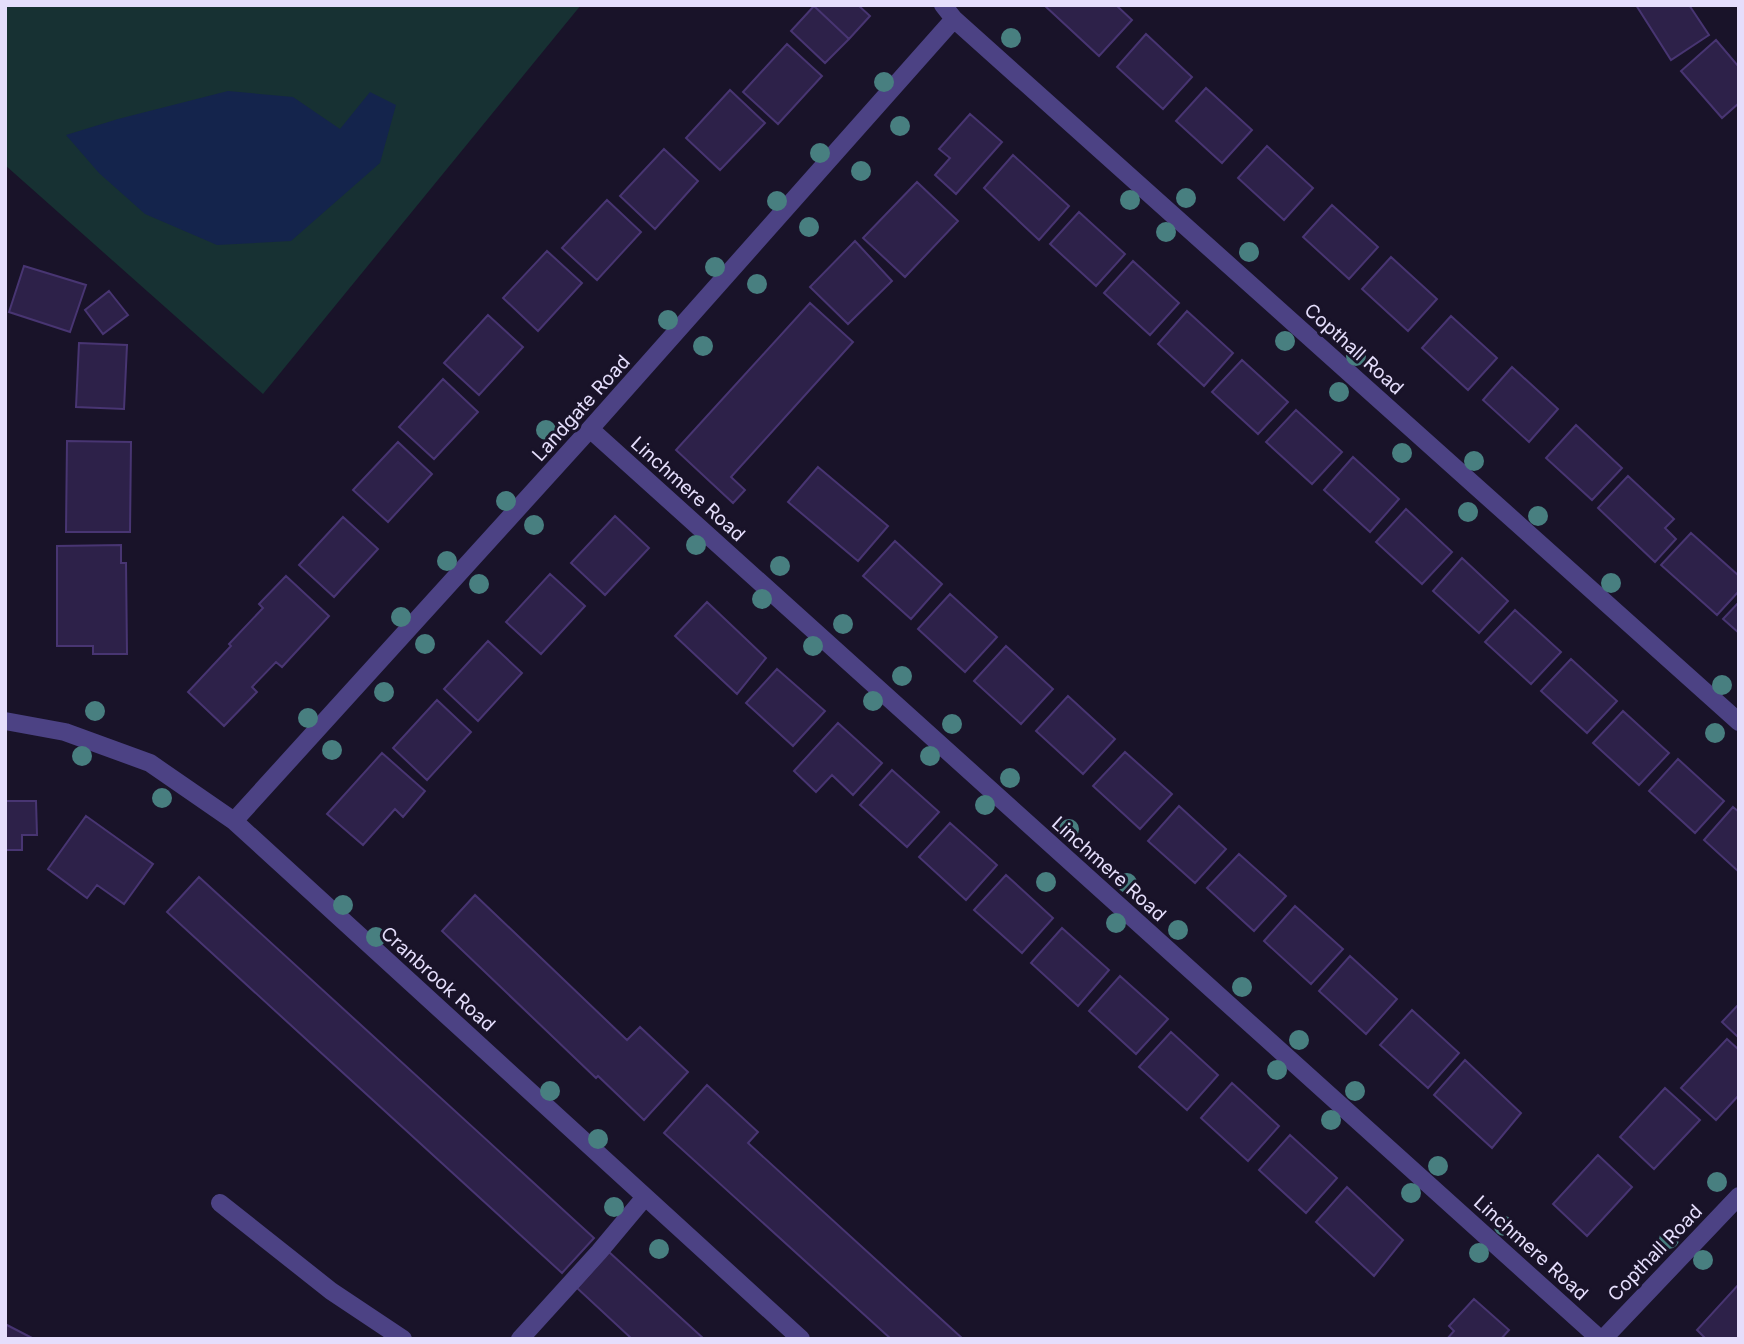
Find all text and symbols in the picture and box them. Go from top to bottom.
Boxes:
street label: Copthall Road [1300,298,1408,400]
street label: Landgate Road [527,350,635,466]
street label: Linchmere Road [626,432,750,546]
street label: Linchmere Road [1047,812,1171,926]
street label: Cranbrook Road [376,922,500,1036]
street label: Linchmere Road [1469,1191,1593,1305]
street label: Copthall Road [1603,1200,1707,1306]

